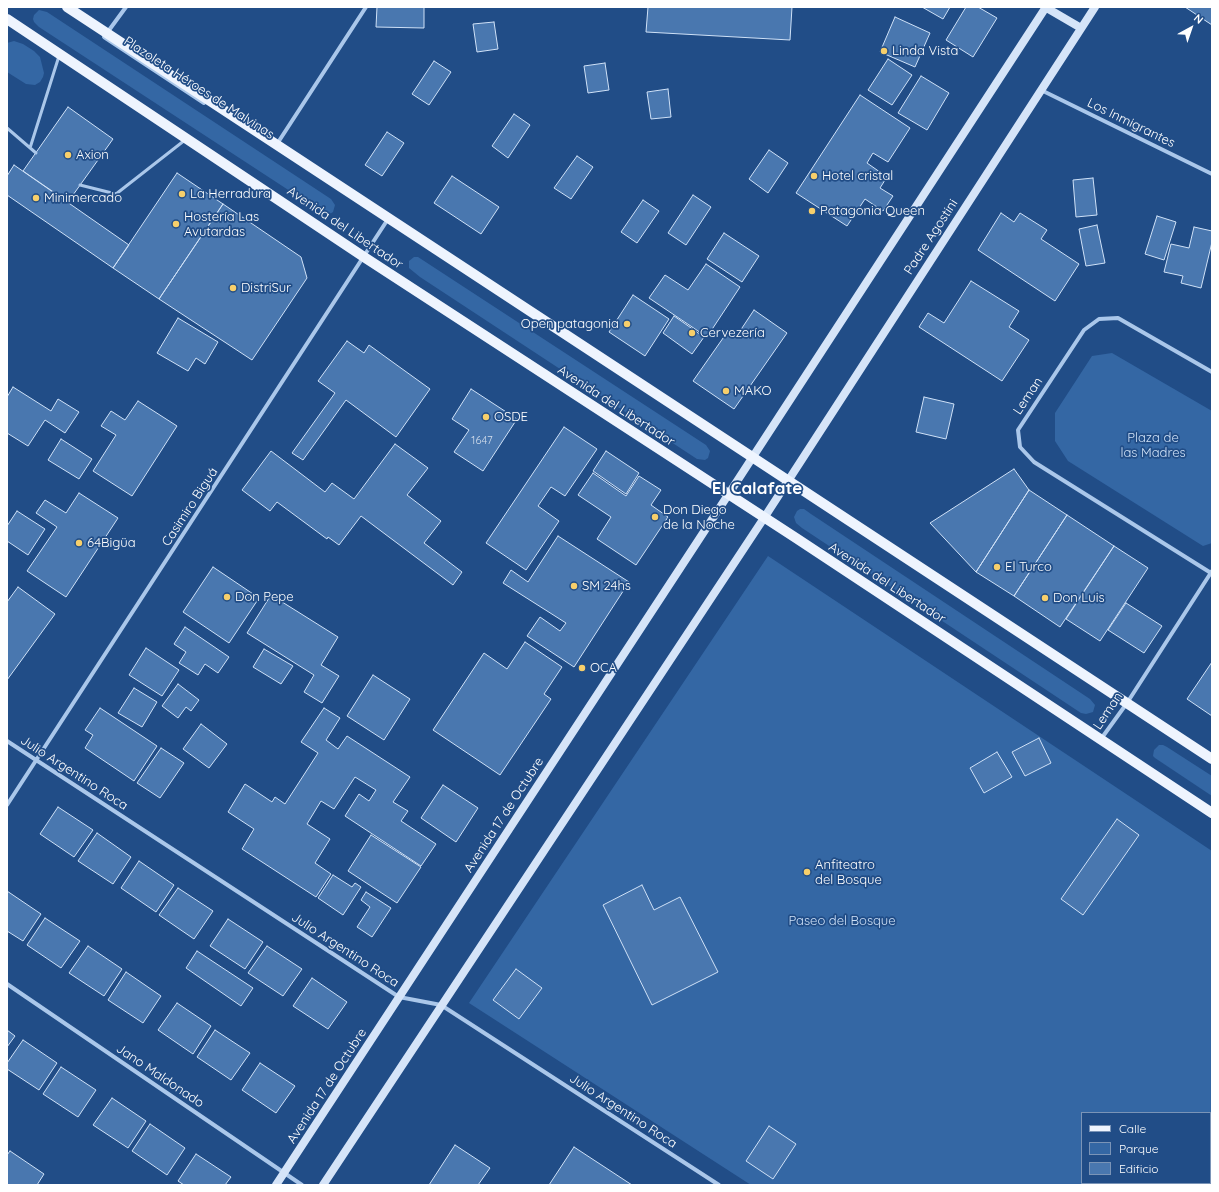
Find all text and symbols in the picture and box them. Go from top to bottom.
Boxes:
north arrow [1171,8,1211,48]
text: N [1191,11,1206,27]
street label: Plazoleta Héroes de Malvinas [121,34,277,142]
place label: Linda Vista [892,43,958,59]
marker: Linda Vista [879,46,889,56]
street label: Los Inmigrantes [1084,95,1178,151]
place label: Axion [76,147,109,163]
marker: Axion [63,150,73,160]
place label: Hotel cristal [822,168,893,184]
marker: Hotel cristal [809,171,819,181]
street label: Avenida del Libertador [284,183,406,273]
place label: La Herradura [190,186,271,202]
marker: La Herradura [177,189,187,199]
place label: Minimercado [44,190,122,206]
marker: Minimercado [31,193,41,203]
street label: Padre Agostini [901,196,961,278]
place label: Patagonia Queen [820,203,925,219]
marker: Patagonia Queen [807,206,817,216]
place label: Hostería Las Avutardas [184,209,259,240]
marker: Hostería Las Avutardas [171,219,181,229]
place label: DistriSur [241,280,291,296]
marker: DistriSur [228,283,238,293]
place label: Open patagonia [521,316,619,332]
marker: Open patagonia [622,319,632,329]
place label: Cervezería [700,325,765,341]
marker: Cervezería [687,328,697,338]
street label: Avenida del Libertador [555,362,677,450]
street label: Leman [1010,374,1046,418]
place label: MAKO [734,383,772,399]
marker: MAKO [721,386,731,396]
place label: OSDE [494,409,528,425]
marker: OSDE [481,412,491,422]
park label: Plaza de las Madres [1120,430,1186,461]
house number: 1647 [471,434,493,448]
street label: Casimiro Biguá [159,465,221,549]
district label: El Calafate [712,479,802,499]
place label: Don Diego de la Noche [663,502,735,533]
marker: Don Diego de la Noche [650,512,660,522]
place label: 64Bigüa [87,535,136,551]
marker: 64Bigüa [74,538,84,548]
street label: Avenida del Libertador [826,539,948,627]
place label: El Turco [1005,559,1052,575]
marker: El Turco [992,562,1002,572]
place label: SM 24hs [582,578,631,594]
marker: SM 24hs [569,581,579,591]
place label: Don Pepe [235,589,294,605]
place label: Don Luis [1053,590,1105,606]
marker: Don Pepe [222,592,232,602]
marker: Don Luis [1040,593,1050,603]
place label: OCA [590,660,617,676]
marker: OCA [577,663,587,673]
street label: Leman [1090,689,1126,733]
street label: Julio Argentino Roca [17,732,131,814]
street label: Avenida 17 de Octubre [461,754,547,876]
place label: Anfiteatro del Bosque [815,857,882,888]
marker: Anfiteatro del Bosque [802,867,812,877]
street label: Julio Argentino Roca [288,909,402,991]
park label: Paseo del Bosque [788,913,896,929]
street label: Avenida 17 de Octubre [284,1025,370,1147]
street label: Jano Maldonado [113,1041,207,1111]
street label: Julio Argentino Roca [566,1070,680,1152]
legend [1081,1112,1211,1184]
text: Calle [1119,1121,1146,1136]
text: Parque [1119,1141,1159,1156]
text: Edificio [1119,1161,1159,1176]

